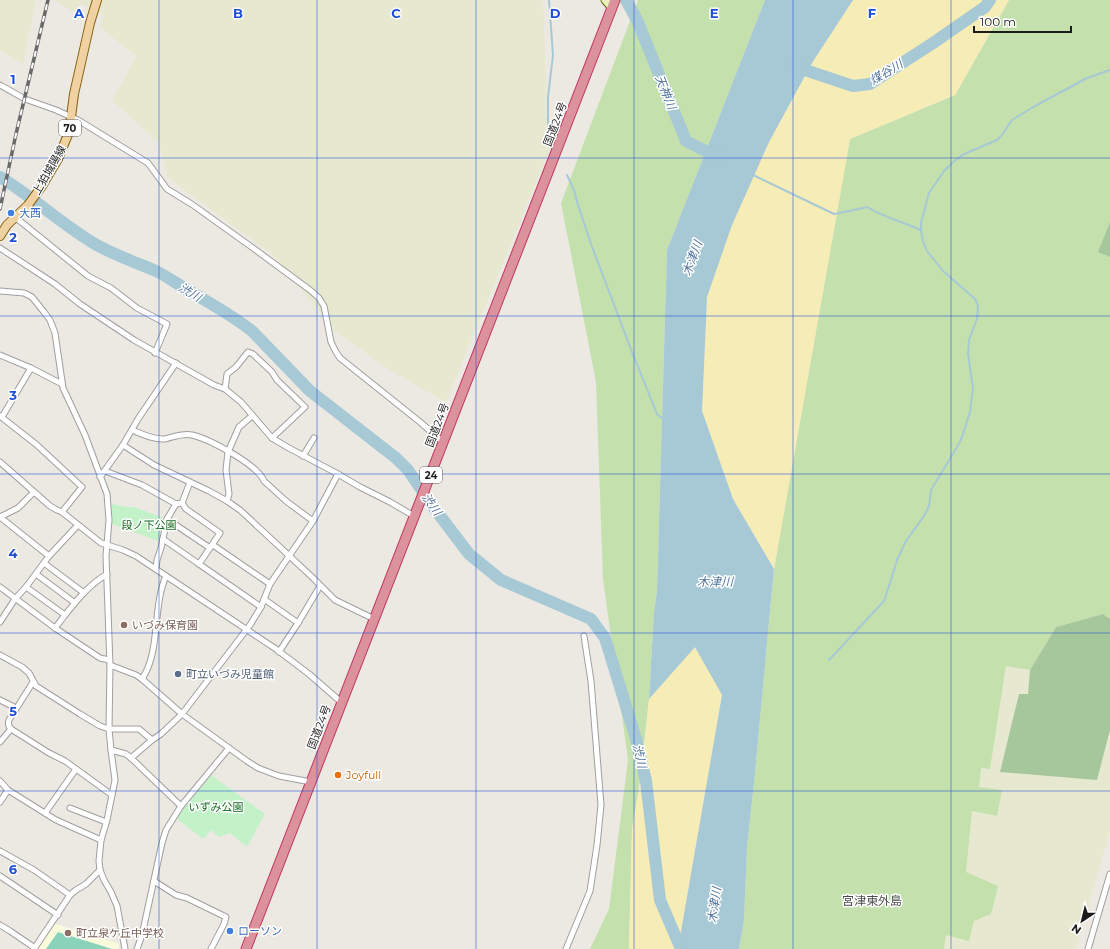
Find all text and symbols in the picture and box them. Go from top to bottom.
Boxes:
text: A [73,5,85,21]
text: B [233,5,243,21]
text: C [391,5,401,21]
text: D [550,5,561,21]
text: E [710,5,719,21]
text: F [868,5,876,21]
scale bar [974,8,1071,34]
text: 100 m [980,14,1016,29]
water label: 煤谷川 [867,55,907,88]
text: 1 [10,71,16,87]
water label: 天神川 [652,72,680,113]
street label: 国道24号 [540,100,570,148]
road number: 70 [59,120,81,136]
street label: 上狛城陽線 [29,143,69,197]
place label: 大西 [19,206,41,220]
marker: 大西 [6,208,16,218]
text: 2 [9,229,17,245]
water label: 木津川 [679,237,706,277]
water label: 渋川 [176,279,206,306]
text: 3 [8,387,17,403]
street label: 国道24号 [422,401,452,449]
road number: 24 [420,467,442,483]
water label: 渋川 [419,490,446,520]
park label: 段ノ下公園 [122,518,177,532]
text: 4 [9,545,18,561]
water label: 木津川 [697,574,735,589]
place label: いづみ保育園 [132,618,198,632]
marker: いづみ保育園 [119,620,129,630]
place label: 町立いづみ児童館 [186,667,274,681]
marker: 町立いづみ児童館 [173,669,183,679]
text: 5 [9,703,17,719]
street label: 国道24号 [304,703,334,751]
water label: 渋川 [630,743,650,771]
place label: Joyfull [345,768,381,782]
marker: Joyfull [333,770,343,780]
park label: いずみ公園 [189,800,244,814]
text: 6 [9,861,18,877]
water label: 木津川 [704,884,724,924]
district label: 宮津東外島 [842,893,902,908]
north arrow [1062,901,1102,941]
text: N [1069,921,1084,937]
place label: ローソン [238,924,282,938]
place label: 町立泉ケ丘中学校 [76,926,164,940]
marker: ローソン [225,926,235,936]
marker: 町立泉ケ丘中学校 [63,928,73,938]

